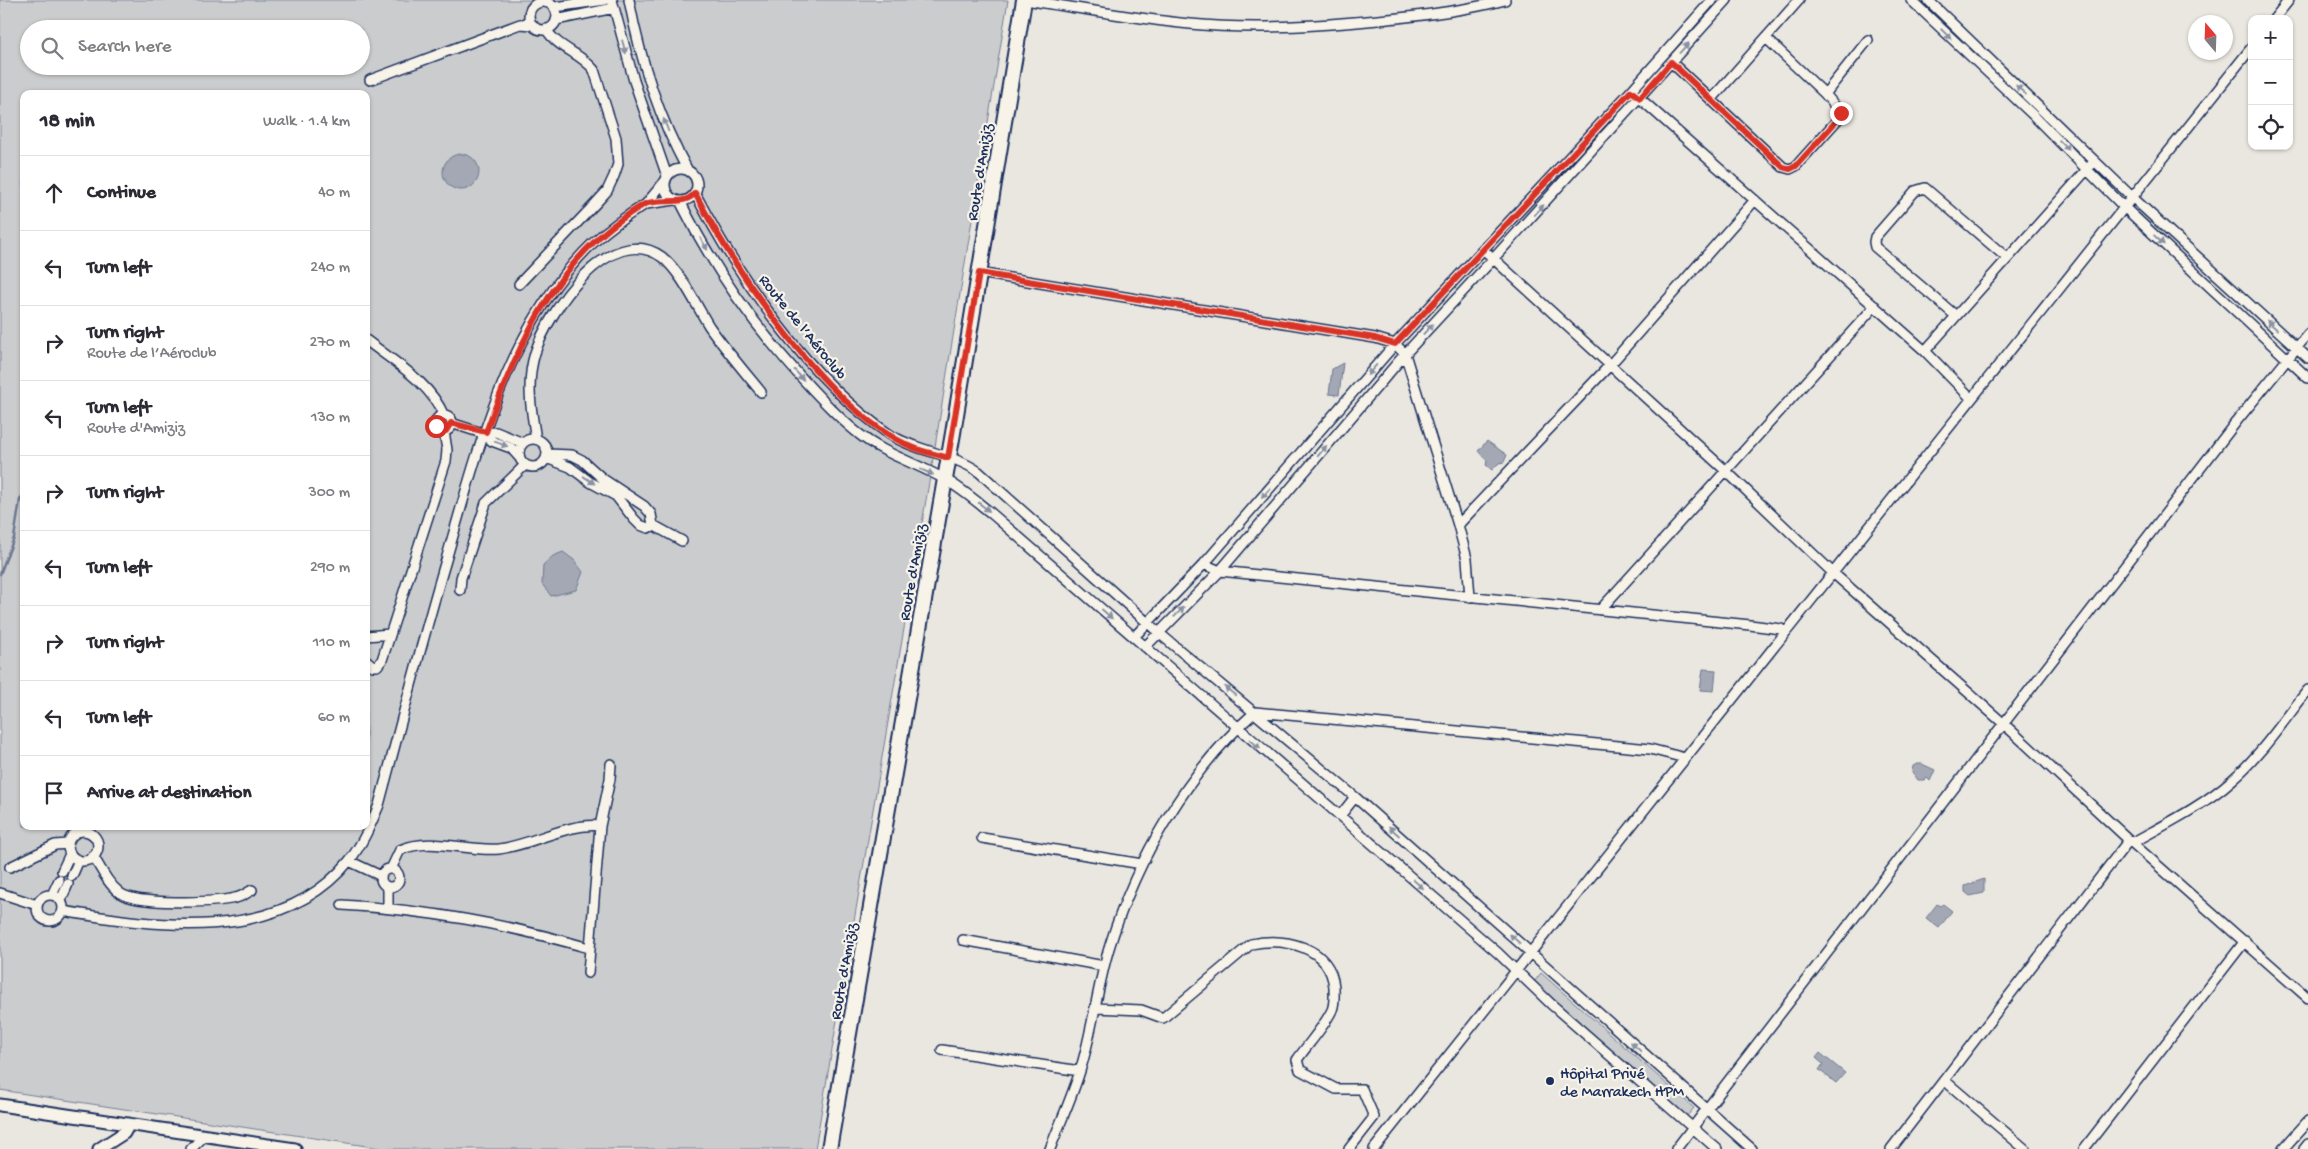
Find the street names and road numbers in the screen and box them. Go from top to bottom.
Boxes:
street label: Route d'Amiziz [964,122,999,222]
street label: Route de l’Aéroclub [753,272,850,385]
street label: Route d'Amiziz [897,522,932,623]
street label: Route d'Amiziz [828,921,863,1022]

